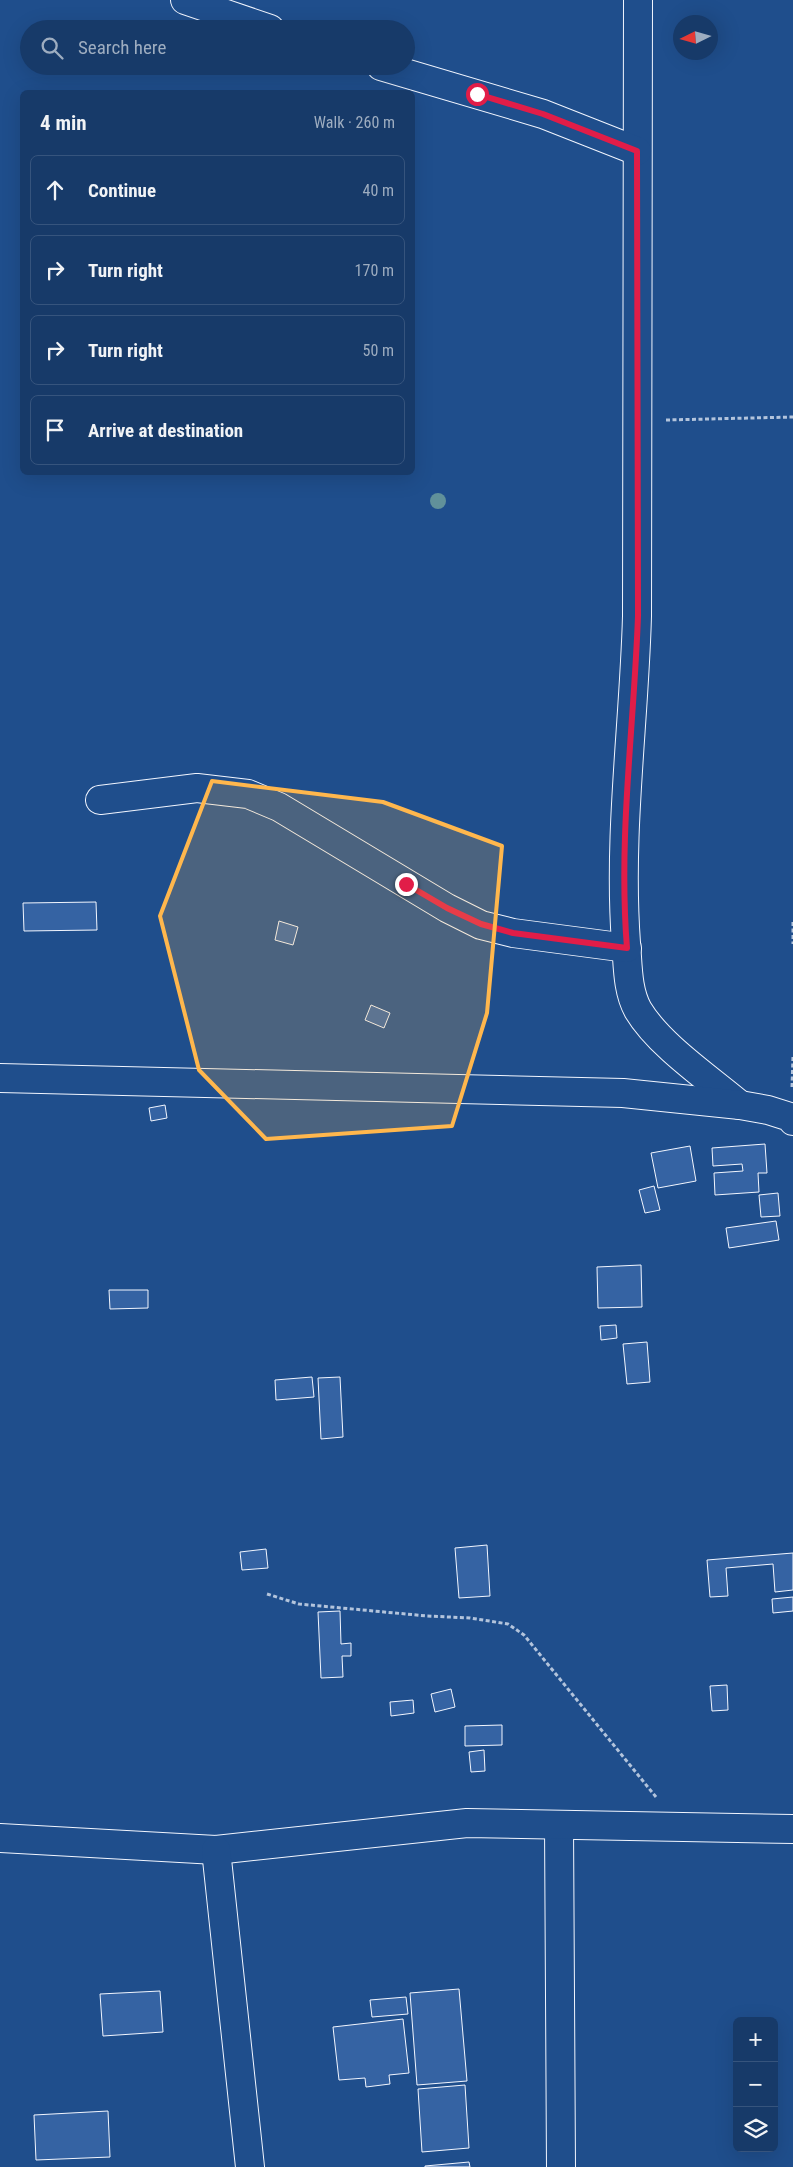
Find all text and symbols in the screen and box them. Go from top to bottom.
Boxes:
north arrow [673,15,718,60]
search box [20,20,415,75]
icon: search [38,34,66,62]
text: Search here [78,36,166,59]
route start [466,83,489,106]
text: 4 min [40,111,87,135]
text: Walk · 260 m [314,113,395,132]
icon: ahead [41,176,69,204]
text: Continue [88,179,156,202]
text: 40 m [362,181,394,200]
icon: right [41,256,69,284]
text: Turn right [88,259,163,282]
text: 170 m [355,261,394,280]
icon: right [41,336,69,364]
text: Turn right [88,339,163,362]
text: 50 m [362,341,394,360]
icon: arrive [41,416,69,444]
text: Arrive at destination [88,419,243,442]
route end [395,873,418,896]
map controls [733,2017,778,2152]
button: + [733,2017,778,2062]
button: − [733,2062,778,2107]
button: layers [733,2107,778,2152]

